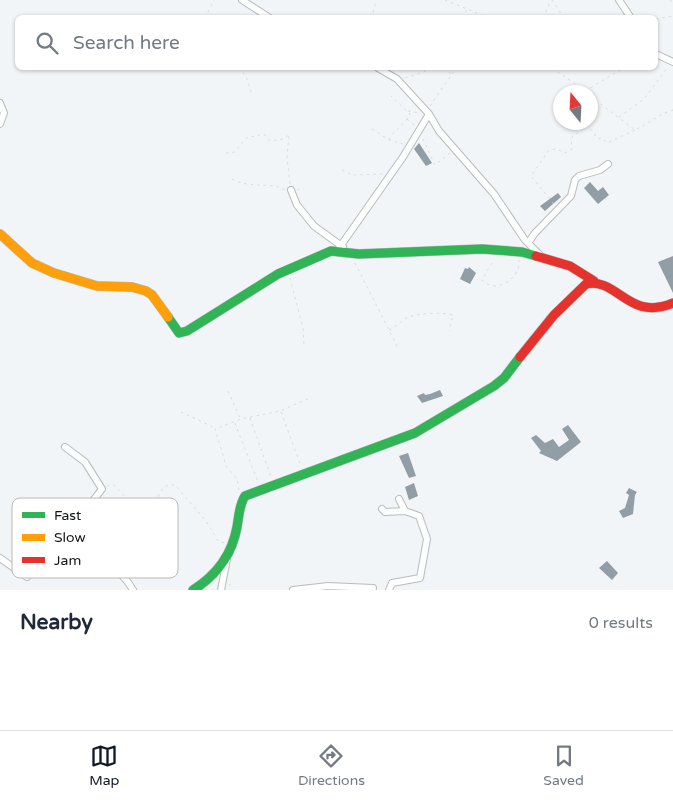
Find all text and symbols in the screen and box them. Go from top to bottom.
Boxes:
search box [15,15,658,70]
icon: search [33,29,61,57]
text: Search here [73,32,180,54]
north arrow [553,85,598,130]
legend [12,498,178,578]
text: Fast [54,507,82,524]
text: Slow [54,529,86,546]
text: Jam [54,552,81,569]
text: Nearby [20,610,93,635]
text: 0 results [589,613,653,633]
tab: Map [89,742,119,789]
tab: Directions [298,742,365,789]
tab: Saved [543,742,584,789]

